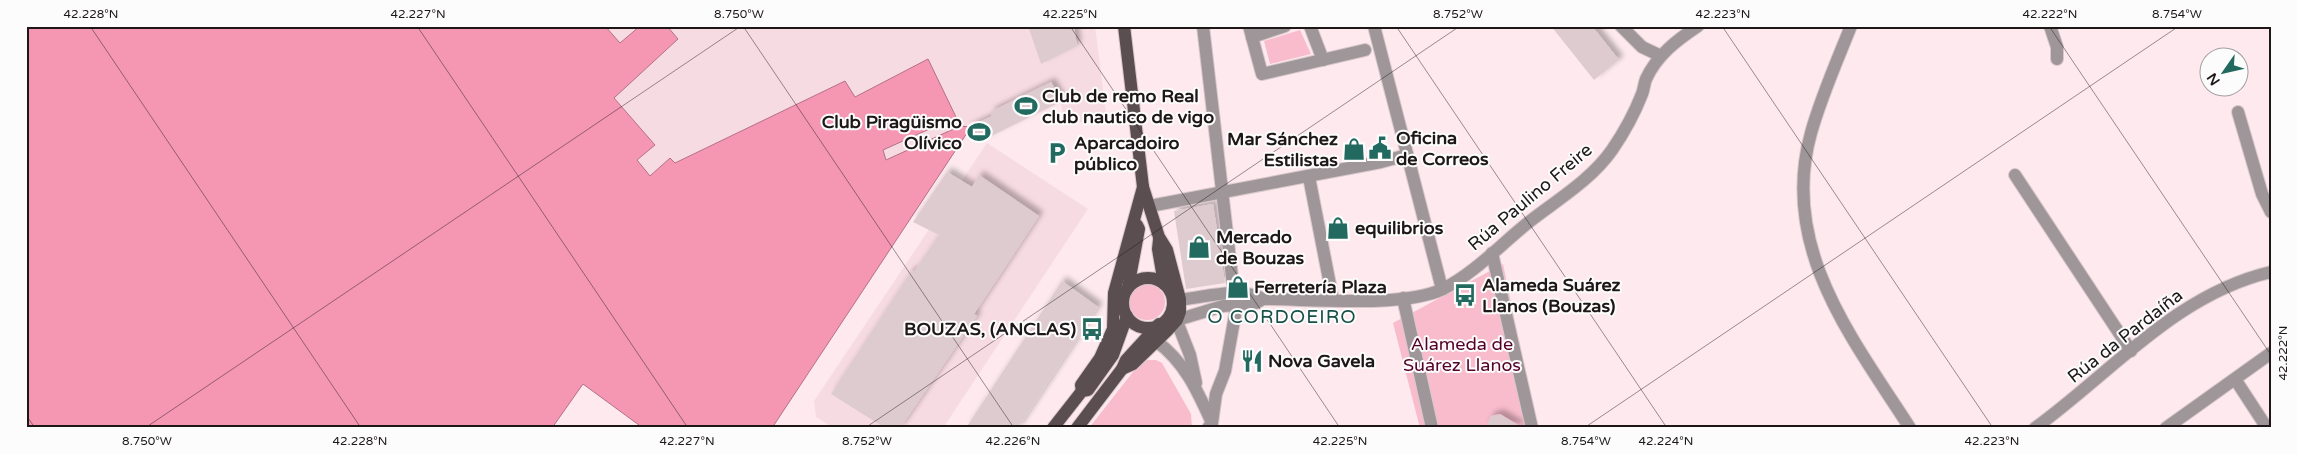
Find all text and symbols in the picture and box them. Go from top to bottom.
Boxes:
text: 42.228°N [64,7,118,21]
text: 42.227°N [390,7,446,21]
text: 8.750°W [714,7,764,21]
text: 42.225°N [1043,7,1097,21]
text: 8.752°W [1433,7,1483,21]
text: 42.223°N [1696,7,1750,21]
text: 42.222°N [2023,7,2077,21]
text: 8.754°W [2152,7,2202,21]
north arrow [2200,48,2250,98]
text: N [2203,70,2224,88]
place label: Club de remo Real club nautico de vigo [1042,85,1214,128]
sports icon: Club de remo Real club nautico de vigo [1013,93,1039,119]
place label: Club Piragüismo Olívico [822,111,962,154]
sports icon: Club Piragüismo Olívico [966,119,992,145]
place label: Oficina de Correos [1396,127,1489,170]
place label: Mar Sánchez Estilistas [1227,128,1338,171]
place label: Aparcadoiro público [1074,132,1180,175]
public building icon: Oficina de Correos [1367,135,1393,161]
shop icon: Mar Sánchez Estilistas [1341,136,1367,162]
street label: Rúa Paulino Freire [1463,139,1597,255]
parking icon: Aparcadoiro público [1044,140,1070,166]
shop icon: equilibrios [1325,215,1351,241]
place label: equilibrios [1355,217,1444,239]
place label: Mercado de Bouzas [1216,226,1305,269]
shop icon: Mercado de Bouzas [1186,234,1212,260]
shop icon: Ferretería Plaza [1225,274,1251,300]
place label: Alameda Suárez Llanos (Bouzas) [1482,274,1621,317]
place label: Ferretería Plaza [1254,276,1387,298]
bus stop icon: Alameda Suárez Llanos (Bouzas) [1452,282,1478,308]
street label: Rúa da Pardaíña [2063,284,2187,388]
district label: O CORDOEIRO [1207,306,1357,328]
bus stop icon: BOUZAS, (ANCLAS) [1079,316,1105,342]
place label: BOUZAS, (ANCLAS) [904,318,1076,340]
text: 42.222°N [2276,326,2290,380]
park label: Alameda de Suárez Llanos [1403,333,1521,376]
restaurant icon: Nova Gavela [1239,348,1265,374]
place label: Nova Gavela [1268,350,1375,372]
text: 8.750°W [122,434,172,448]
text: 42.228°N [333,434,387,448]
text: 42.227°N [659,434,715,448]
text: 8.752°W [842,434,892,448]
text: 42.226°N [986,434,1040,448]
text: 42.225°N [1313,434,1367,448]
text: 8.754°W [1561,434,1611,448]
text: 42.224°N [1639,434,1693,448]
text: 42.223°N [1965,434,2019,448]

